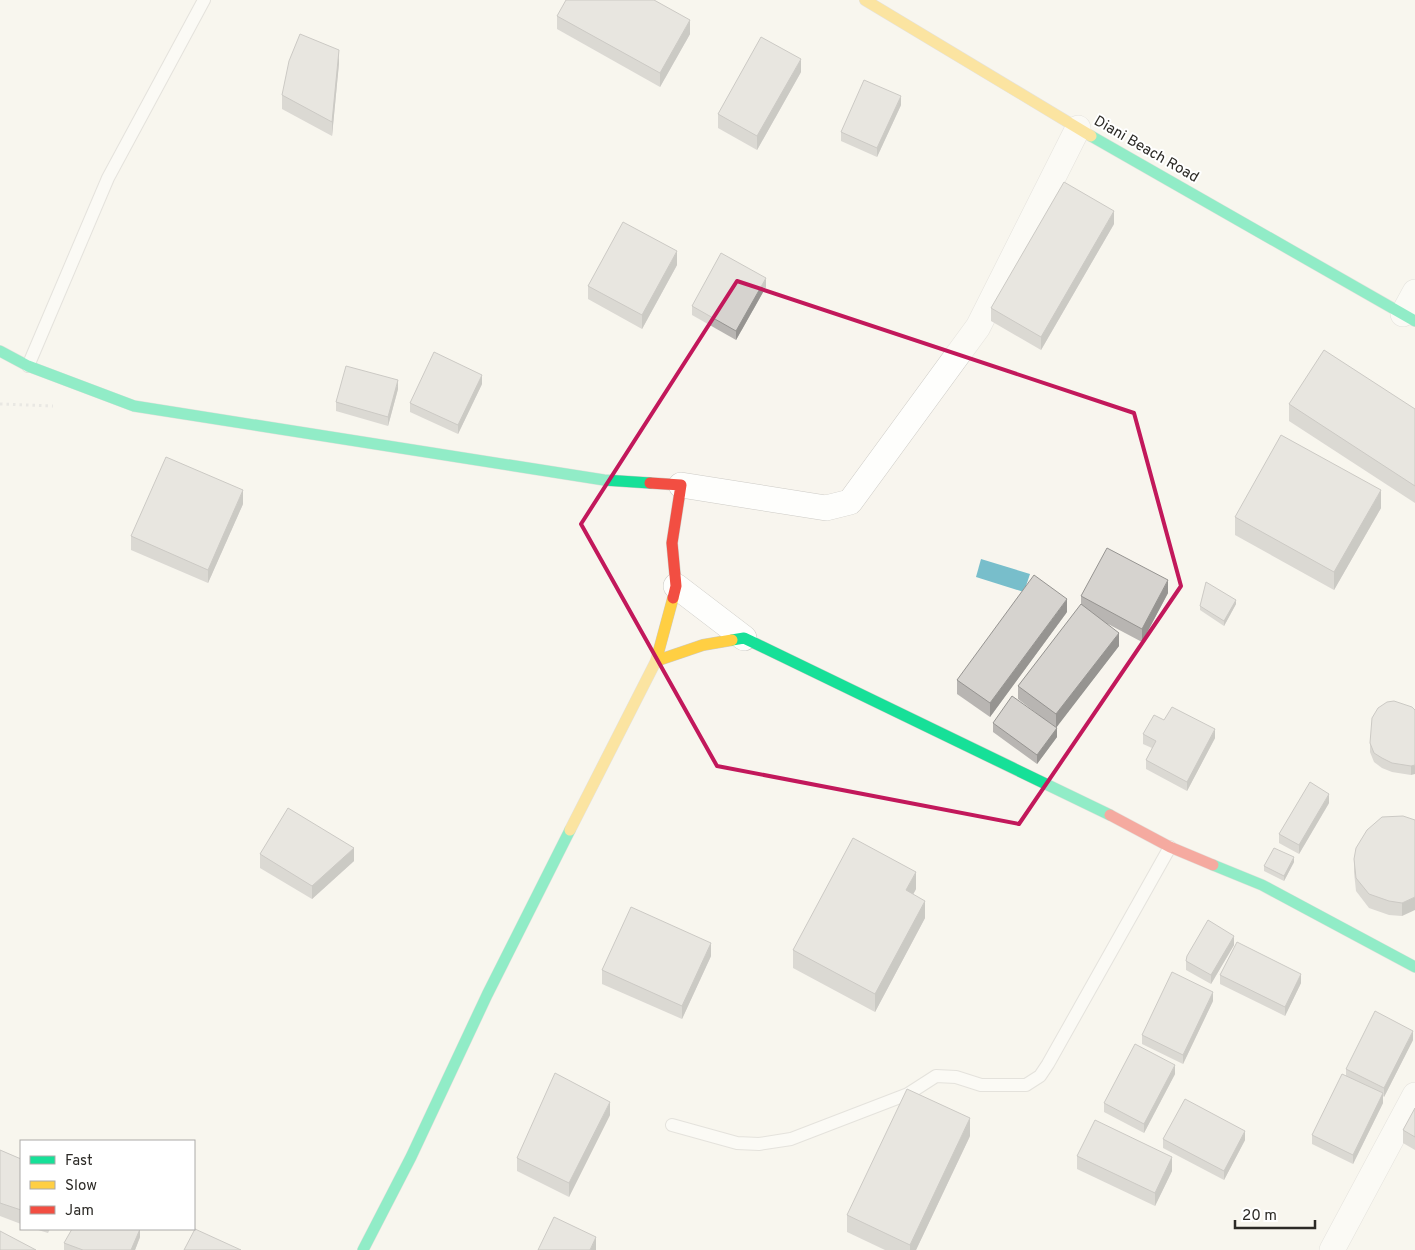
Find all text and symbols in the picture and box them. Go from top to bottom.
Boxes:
street label: Diani Beach Road [1090,112,1202,188]
legend [20,1140,195,1230]
text: Fast [65,1152,93,1171]
text: Slow [65,1177,97,1196]
scale bar [1235,1198,1315,1230]
text: Jam [65,1202,94,1221]
text: 20 m [1242,1207,1277,1226]

